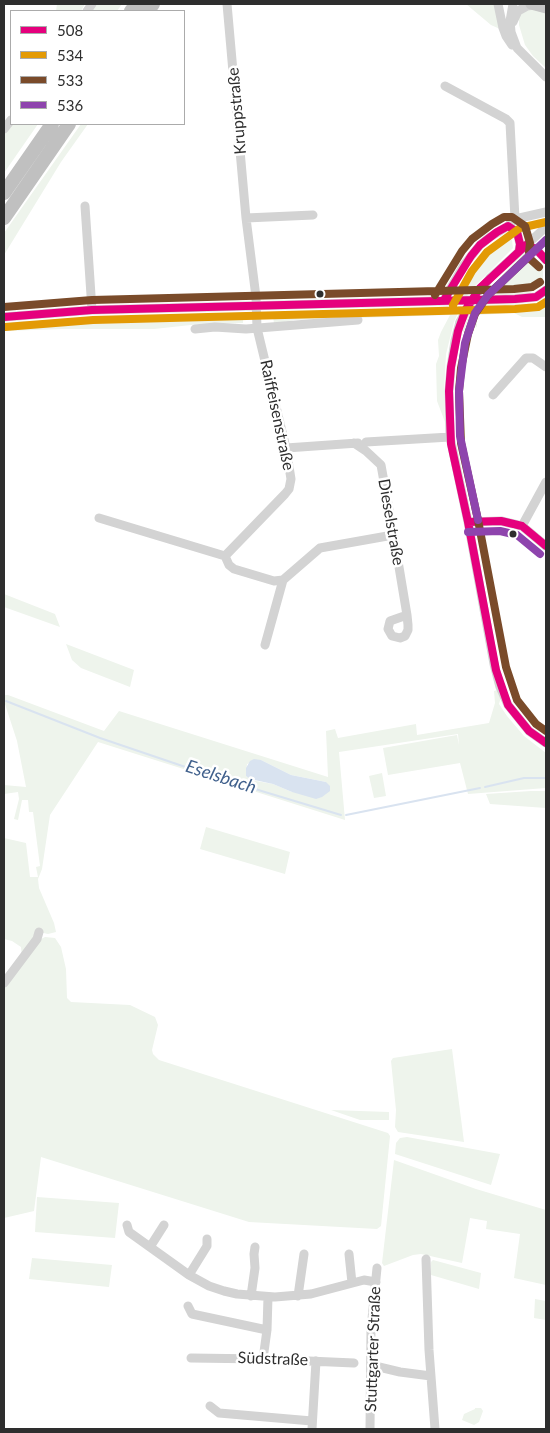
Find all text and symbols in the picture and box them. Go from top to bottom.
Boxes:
legend [10,10,185,125]
text: 508 [57,21,83,39]
text: 534 [57,46,83,64]
street label: Kruppstraße [224,67,250,155]
text: 533 [57,71,83,89]
text: 536 [57,96,83,114]
unlabelled marker [315,289,325,299]
street label: Raiffeisenstraße [256,358,298,472]
street label: Dieselstraße [374,477,408,567]
unlabelled marker [508,529,518,539]
water label: Eselsbach [183,755,259,799]
street label: Stuttgarter Straße [361,1286,385,1412]
street label: Südstraße [237,1348,309,1370]

